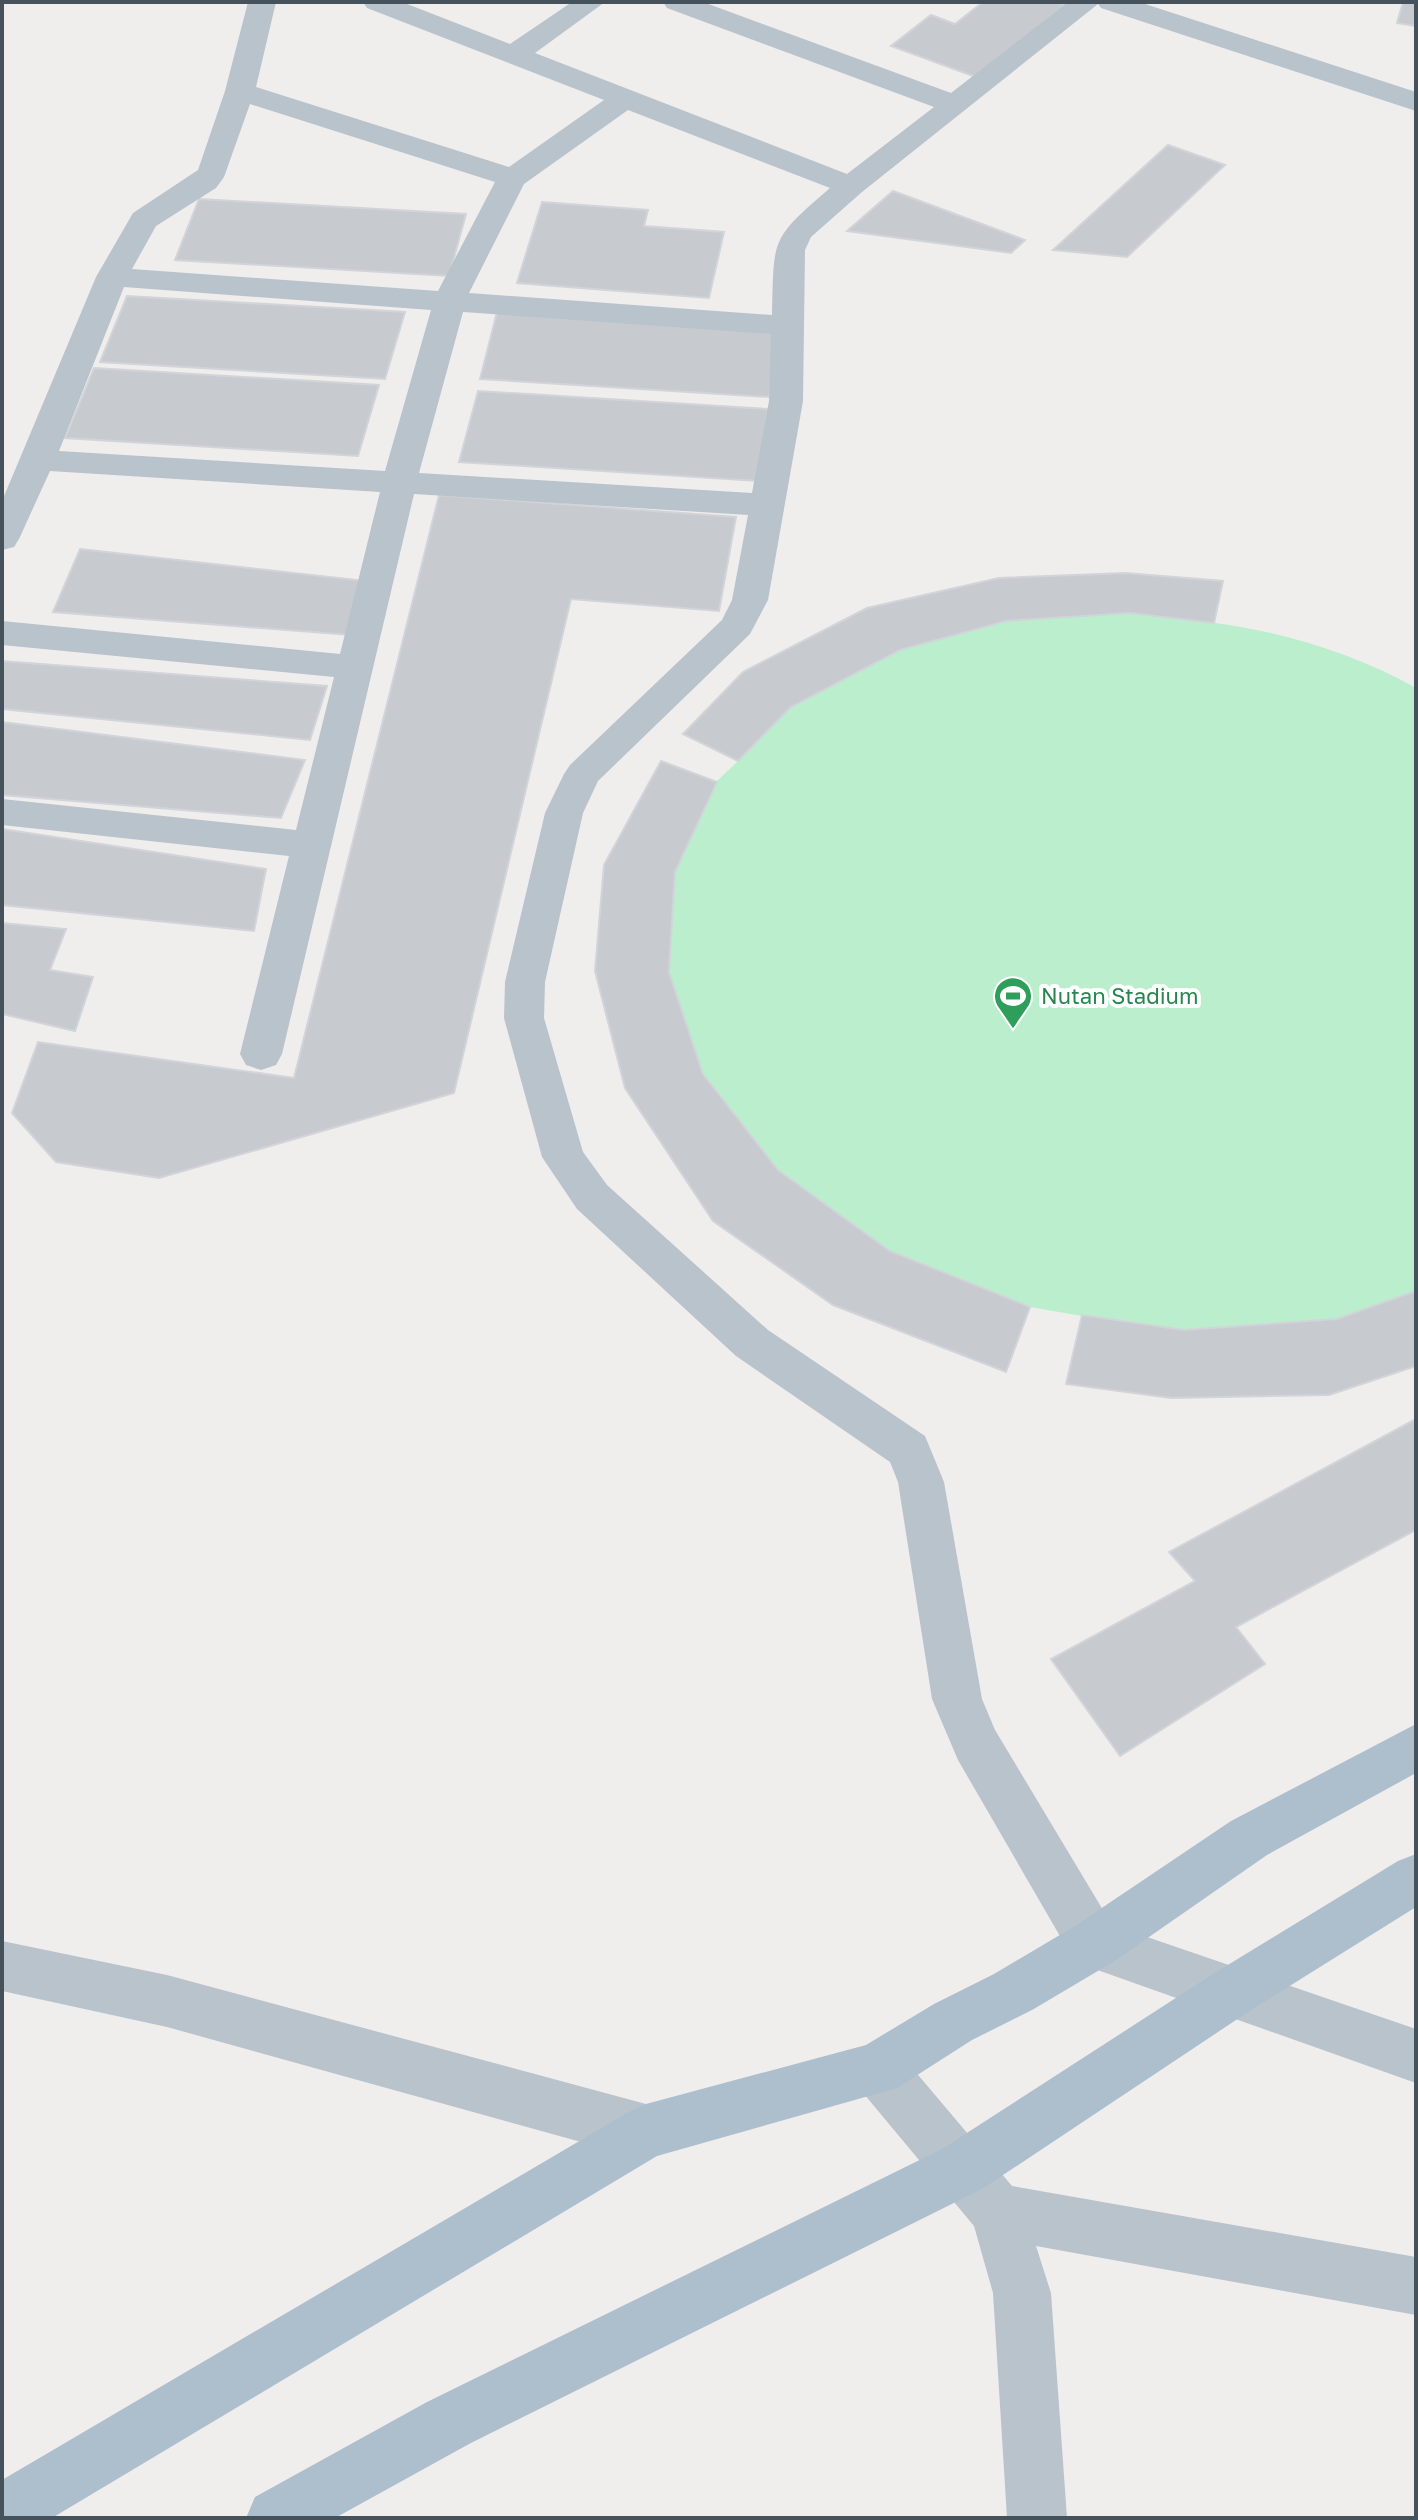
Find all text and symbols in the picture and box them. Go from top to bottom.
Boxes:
sports icon: Nutan Stadium [992,975,1034,1030]
place label: Nutan Stadium [1041,982,1198,1009]

